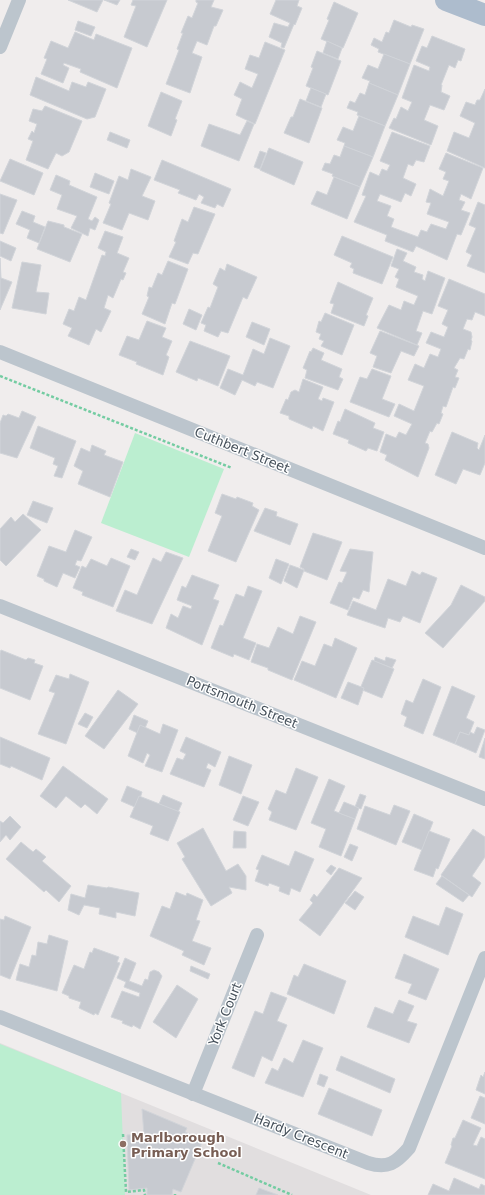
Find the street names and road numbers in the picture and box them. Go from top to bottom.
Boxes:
street label: Cuthbert Street [192,424,292,476]
street label: Portsmouth Street [184,673,300,731]
street label: York Court [205,980,244,1049]
street label: Hardy Crescent [252,1110,350,1162]

